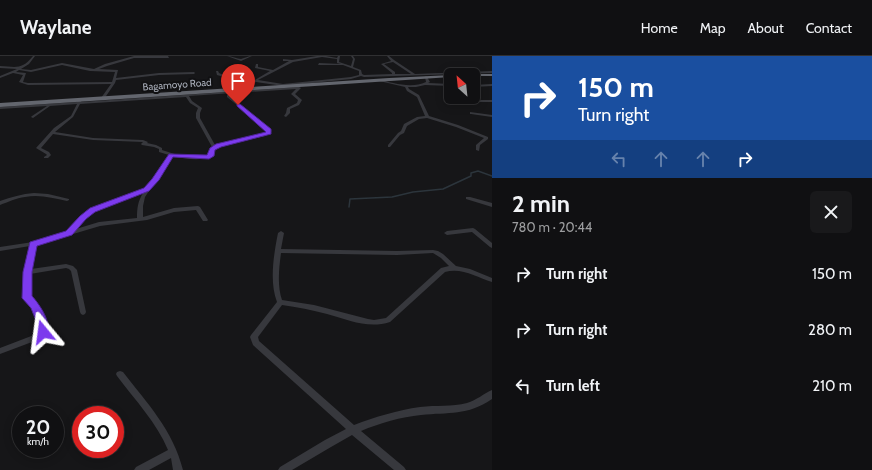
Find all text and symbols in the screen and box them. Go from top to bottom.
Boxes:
text: Waylane [20,16,92,39]
text: Home [641,19,678,37]
text: Map [700,19,725,37]
text: About [747,19,784,37]
text: Contact [806,19,852,37]
pin [221,64,255,105]
north arrow [444,68,480,104]
map controls [444,68,480,104]
icon: arrive [227,70,249,92]
text: 150 m [578,70,654,104]
icon: right [512,72,564,124]
street label: Bagamoyo Road [142,76,212,93]
text: Turn right [578,104,649,126]
icon: left [608,148,630,170]
icon: ahead [650,148,672,170]
icon: ahead [692,148,714,170]
icon: right [734,148,756,170]
text: 2 min [512,189,570,218]
button: close [810,191,852,233]
text: 780 m · 20:44 [512,219,592,235]
icon: right [512,263,534,285]
text: Turn right [546,265,607,283]
text: 150 m [812,265,852,283]
position arrow [22,311,64,353]
icon: right [512,319,534,341]
text: Turn right [546,321,607,339]
text: 280 m [808,321,852,339]
icon: left [512,375,534,397]
text: Turn left [546,377,600,395]
text: 210 m [812,377,852,395]
speed limit sign: 30 [72,406,124,458]
text: 20 [26,415,50,439]
text: km/h [27,435,49,448]

